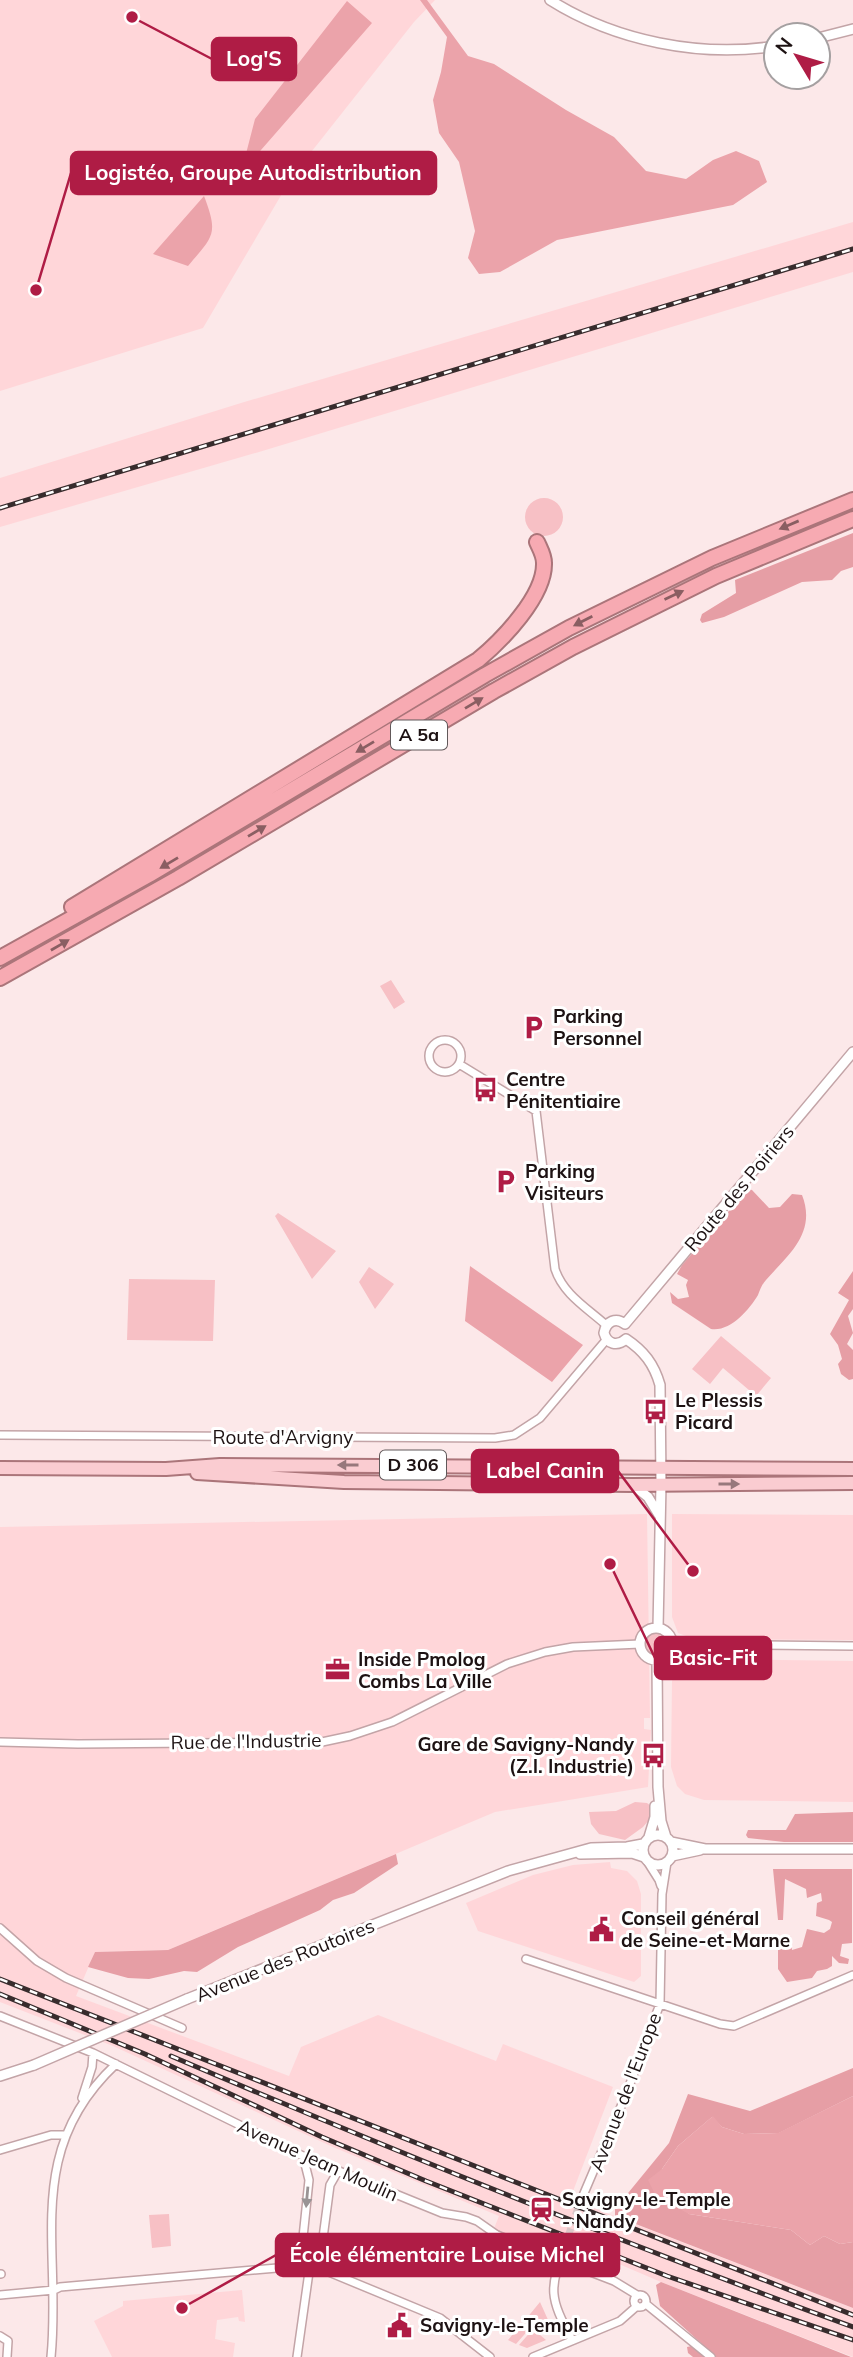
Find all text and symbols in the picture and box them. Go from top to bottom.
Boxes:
north arrow [762,21,832,91]
text: N [770,32,797,59]
callout: Log'S [212,38,296,80]
text: Log'S [226,45,282,71]
callout: Logistéo, Groupe Autodistribution [71,152,436,194]
text: Logistéo, Groupe Autodistribution [84,159,422,185]
one-way arrow [779,520,800,531]
one-way arrow [664,590,684,601]
one-way arrow [573,615,593,627]
one-way arrow [464,697,483,709]
road number: A 5a [391,720,447,750]
one-way arrow [356,741,375,753]
one-way arrow [247,825,266,837]
one-way arrow [160,857,179,869]
one-way arrow [50,939,69,951]
place label: Parking Personnel [553,1004,642,1050]
parking icon: Parking Personnel [519,1013,547,1041]
place label: Centre Pénitentiaire [506,1067,621,1113]
bus stop icon: Centre Pénitentiaire [472,1076,500,1104]
street label: Route des Poiriers [679,1120,799,1256]
place label: Parking Visiteurs [524,1159,604,1205]
parking icon: Parking Visiteurs [491,1168,519,1196]
place label: Le Plessis Picard [675,1388,763,1434]
bus stop icon: Le Plessis Picard [641,1397,669,1425]
street label: Route d'Arvigny [213,1425,353,1449]
road number: D 306 [380,1450,446,1480]
callout: Label Canin [472,1450,618,1492]
text: Label Canin [486,1457,604,1483]
one-way arrow [337,1459,359,1471]
one-way arrow [719,1478,741,1490]
callout: Basic-Fit [655,1637,771,1679]
text: Basic-Fit [669,1644,757,1670]
place label: Inside Pmolog Combs La Ville [358,1647,492,1693]
office icon: Inside Pmolog Combs La Ville [324,1656,352,1684]
street label: Rue de l'Industrie [170,1728,322,1754]
place label: Gare de Savigny-Nandy (Z.I. Industrie) [417,1732,635,1778]
bus stop icon: Gare de Savigny-Nandy (Z.I. Industrie) [640,1741,668,1769]
place label: Conseil général de Seine-et-Marne [621,1906,790,1952]
street label: Avenue des Routoires [192,1913,378,2007]
public building icon: Conseil général de Seine-et-Marne [587,1915,615,1943]
street label: Avenue de l'Europe [584,2009,666,2175]
street label: Avenue Jean Moulin [234,2114,402,2206]
one-way arrow [301,2187,312,2209]
place label: Savigny-le-Temple - Nandy [562,2187,731,2233]
station icon: Savigny-le-Temple - Nandy [528,2196,556,2224]
callout: École élémentaire Louise Michel [276,2234,619,2276]
text: École élémentaire Louise Michel [289,2241,605,2267]
public building icon: Savigny-le-Temple [386,2311,414,2339]
place label: Savigny-le-Temple [420,2313,589,2337]

